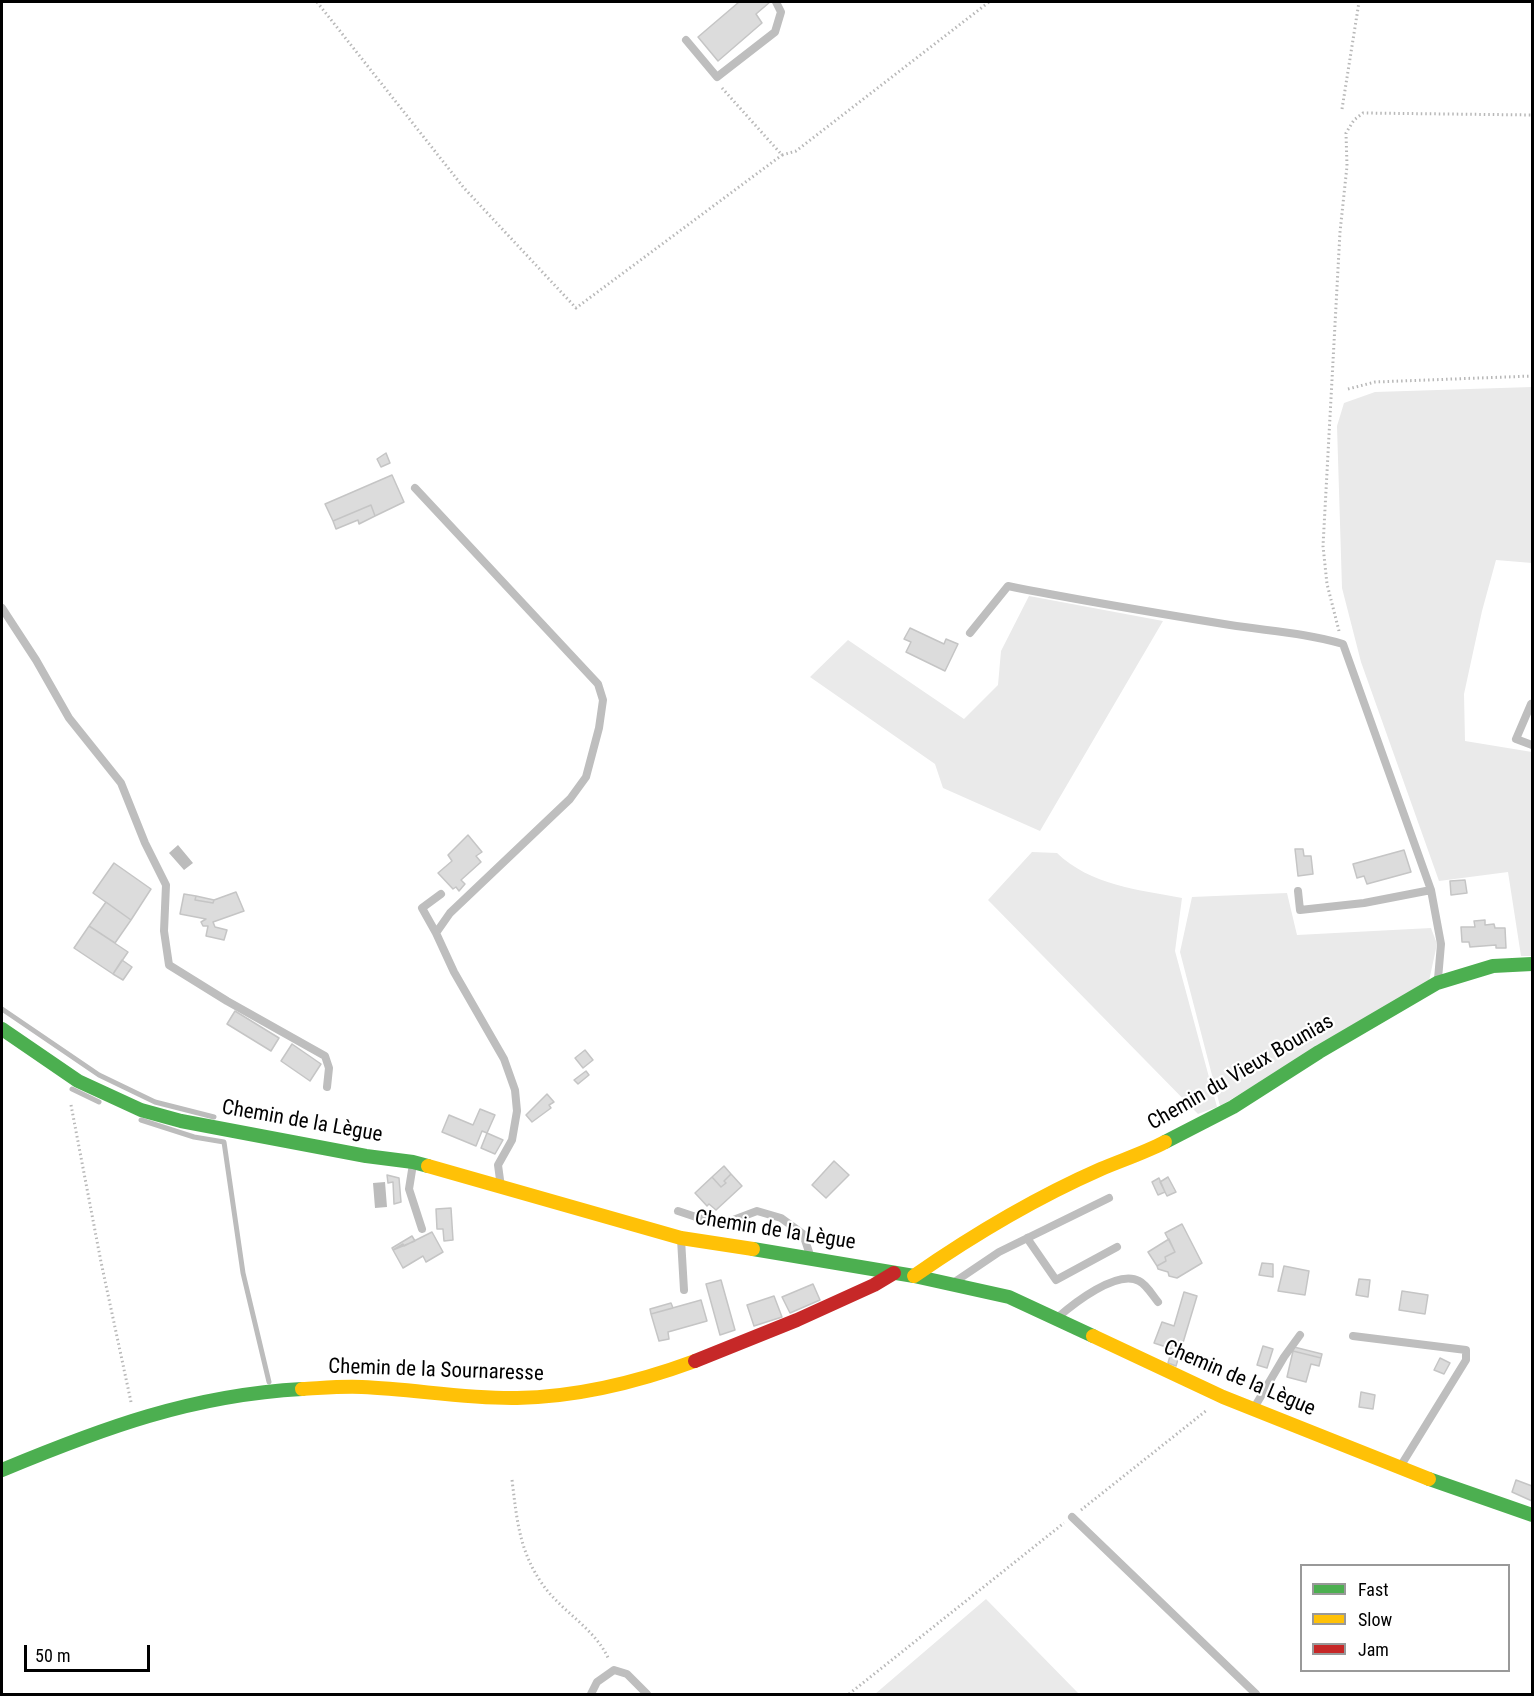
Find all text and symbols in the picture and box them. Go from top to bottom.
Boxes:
street label: Chemin du Vieux Bounias [1144,1010,1338,1136]
street label: Chemin de la Lègue [220,1095,384,1149]
street label: Chemin de la Lègue [693,1206,857,1256]
street label: Chemin de la Lègue [1159,1336,1319,1422]
street label: Chemin de la Sournaresse [328,1355,544,1387]
legend [1300,1564,1510,1672]
text: Fast [1358,1579,1389,1600]
text: Slow [1358,1609,1392,1630]
scale bar [27,1633,153,1671]
text: Jam [1358,1639,1389,1660]
text: 50 m [35,1645,70,1666]

